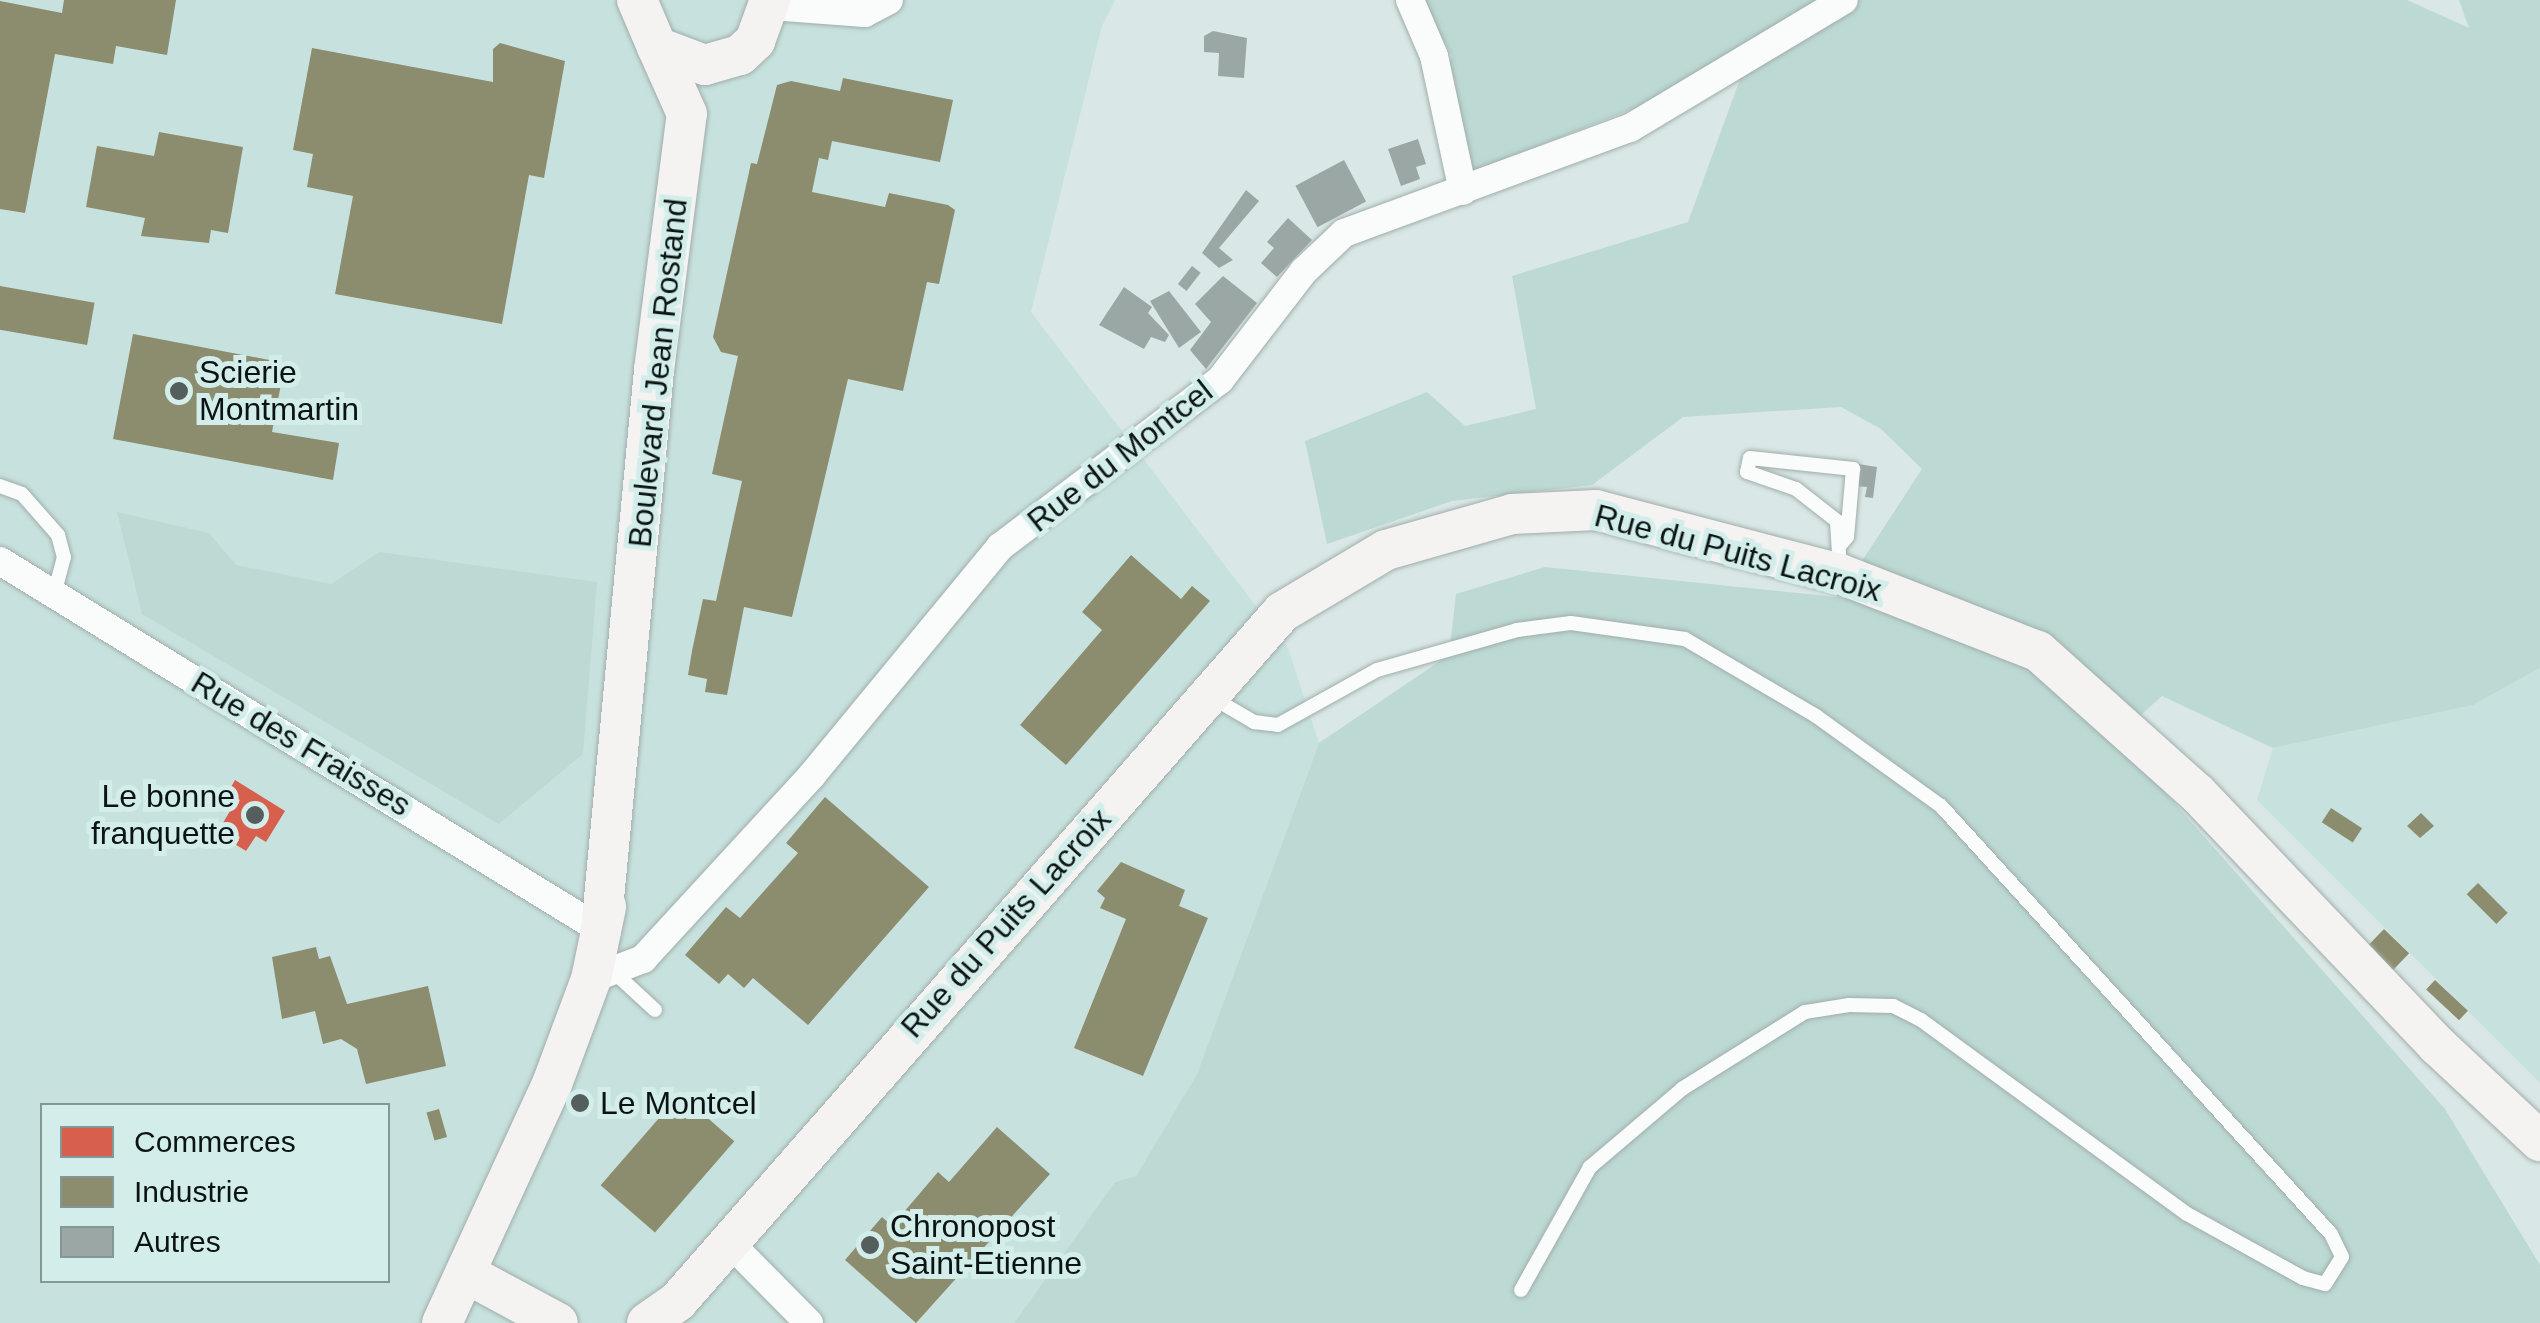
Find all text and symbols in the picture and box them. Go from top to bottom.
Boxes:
street label: Boulevard Jean Rostand [621,197,695,549]
place label: Scierie Montmartin [199,354,359,429]
street label: Rue du Montcel [1020,372,1220,540]
marker: Scierie Montmartin [168,380,190,402]
street label: Rue du Puits Lacroix [1590,496,1886,610]
street label: Rue des Fraisses [184,663,418,825]
place label: Le bonne franquette [91,778,235,853]
street label: Rue du Puits Lacroix [893,800,1119,1046]
marker: Le bonne franquette [244,804,266,826]
place label: Le Montcel [600,1084,757,1122]
marker: Le Montcel [569,1092,591,1114]
legend [40,1103,390,1283]
text: Commerces [134,1125,296,1158]
text: Industrie [134,1175,249,1208]
place label: Chronopost Saint-Etienne [890,1208,1082,1283]
text: Autres [134,1225,221,1258]
marker: Chronopost Saint-Etienne [859,1234,881,1256]

